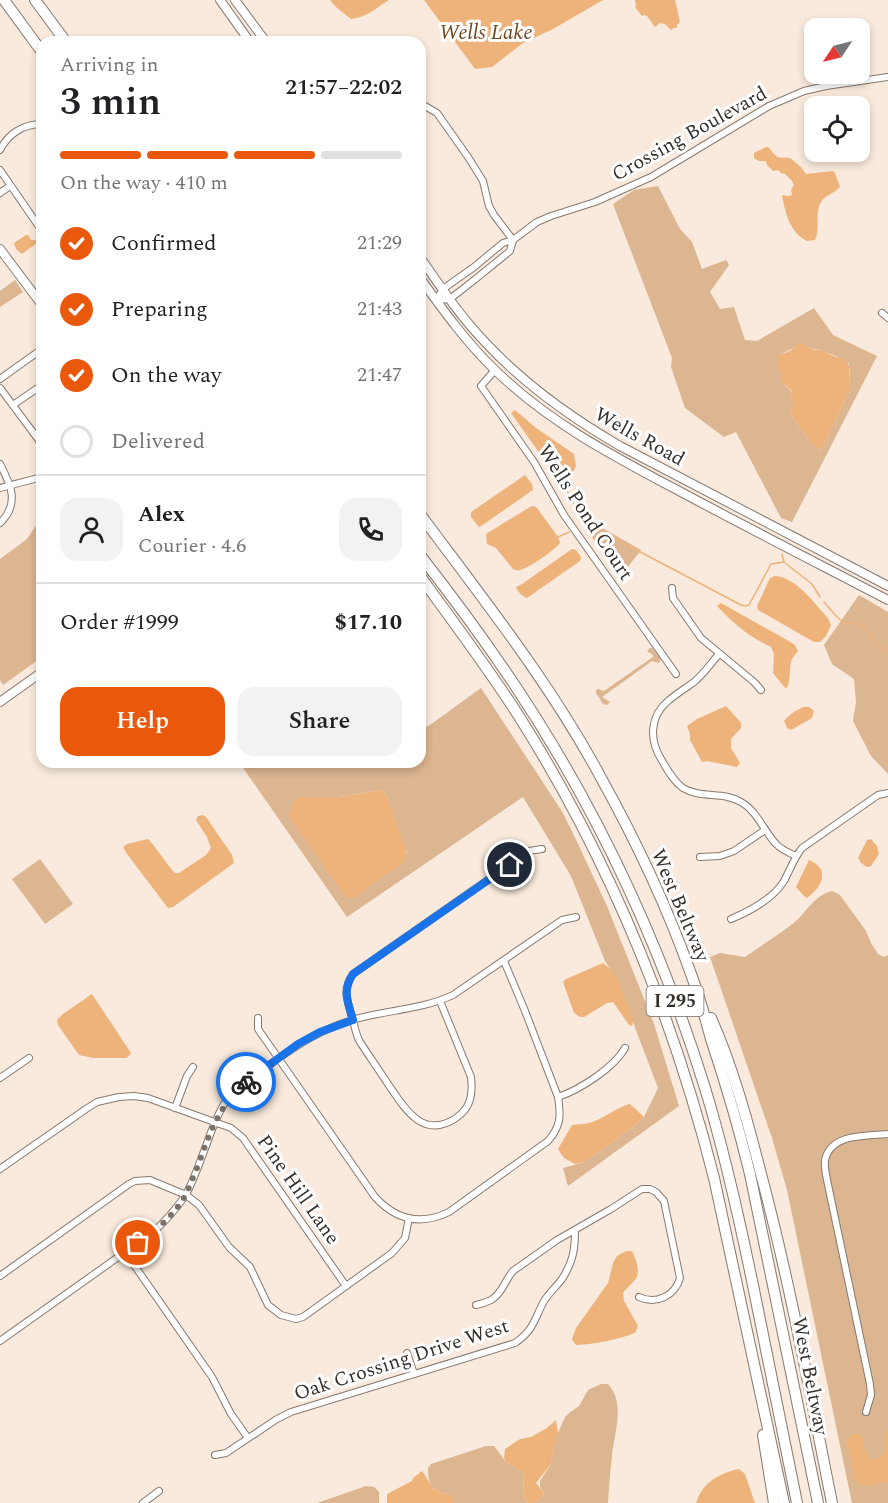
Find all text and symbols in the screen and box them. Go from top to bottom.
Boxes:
water label: Wells Lake [439,17,533,49]
north arrow [804,18,870,84]
map controls [804,18,870,162]
text: Arriving in [60,50,158,80]
text: 21:57–22:02 [285,71,402,104]
text: 3 min [60,73,161,132]
street label: Crossing Boulevard [606,79,773,189]
button: locate [804,96,870,162]
text: On the way · 410 m [60,168,228,198]
icon: check [60,227,93,260]
text: Confirmed [111,227,217,260]
text: 21:29 [357,228,402,258]
icon: check [60,293,93,326]
text: Preparing [111,293,208,326]
text: 21:43 [357,294,402,324]
icon: check [60,359,93,392]
text: On the way [111,359,222,392]
text: 21:47 [357,360,402,390]
street label: Wells Road [589,400,690,474]
text: Delivered [111,425,205,458]
street label: Wells Pond Court [530,439,640,586]
button: person [60,498,123,561]
text: Alex [138,498,185,531]
button: phone [339,498,402,561]
text: Courier · 4.6 [138,531,246,561]
text: Order #1999 [60,606,179,639]
text: $17.10 [334,606,402,639]
button: Help [60,687,225,756]
button: Share [237,687,402,756]
pin [484,839,535,890]
street label: West Beltway [643,844,718,968]
icon: home [493,848,526,881]
road number: I 295 [646,986,704,1016]
courier [216,1052,276,1112]
icon: bike [230,1066,263,1099]
street label: Pine Hill Lane [249,1128,347,1251]
pin [112,1217,163,1268]
icon: bag [121,1226,154,1259]
street label: Oak Crossing Drive West [290,1311,513,1409]
street label: West Beltway [784,1315,836,1439]

